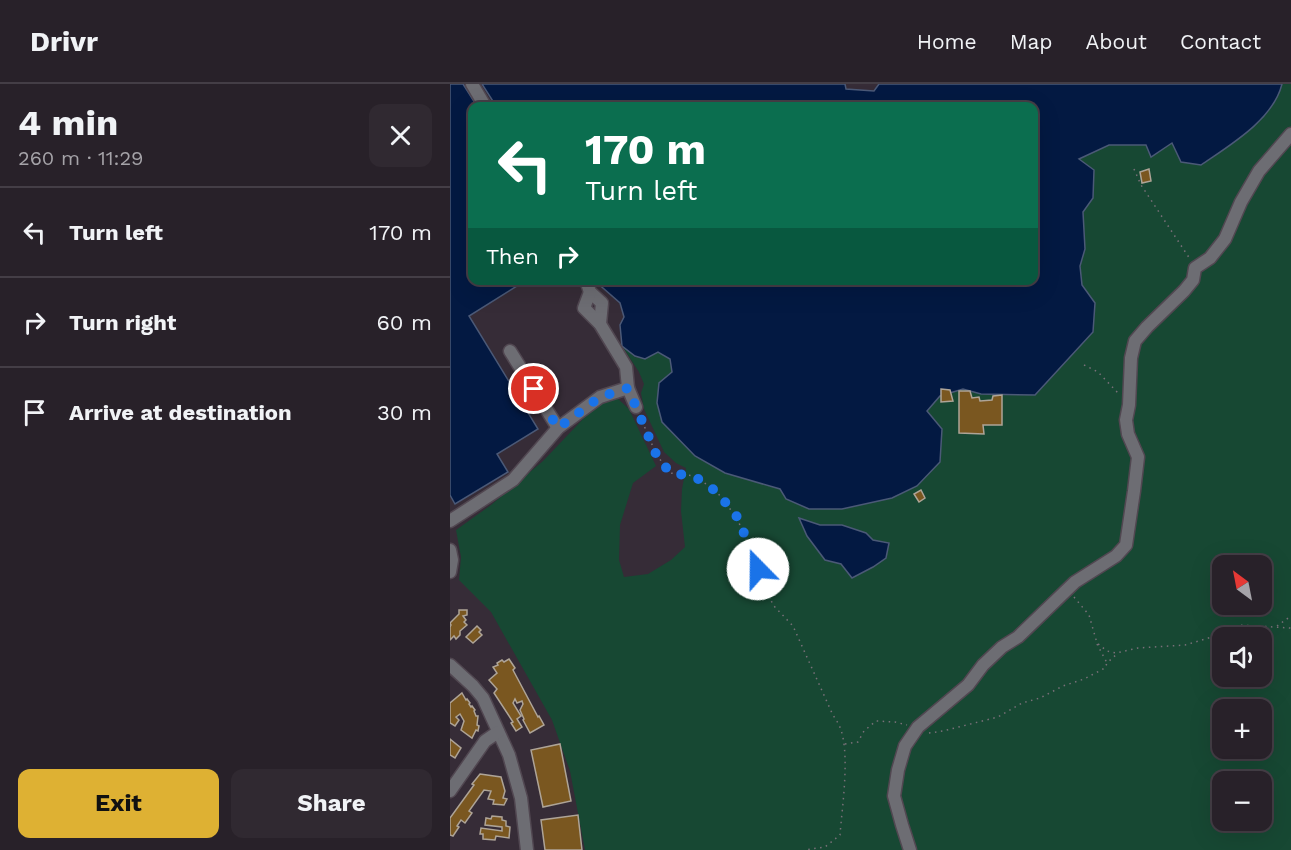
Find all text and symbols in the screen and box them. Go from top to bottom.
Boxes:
text: Drivr [30,25,98,58]
text: Home [917,29,977,54]
text: Map [1010,29,1053,54]
text: About [1086,29,1147,54]
text: Contact [1180,29,1261,54]
text: 4 min [18,102,118,144]
button: close [369,104,432,167]
text: 170 m [585,125,706,174]
icon: left [486,126,564,204]
text: 260 m · 11:29 [18,146,143,170]
text: Turn left [585,175,697,207]
icon: left [18,216,51,249]
text: Turn left [69,220,163,245]
text: 170 m [369,220,432,245]
icon: right [551,240,584,273]
text: Then [486,244,539,269]
icon: right [18,306,51,339]
text: Turn right [69,310,176,335]
text: 60 m [376,310,432,335]
pin [508,363,559,414]
icon: arrive [517,372,550,405]
icon: arrive [18,396,51,429]
text: Arrive at destination [69,400,292,425]
text: 30 m [377,400,432,425]
position arrow [726,537,790,601]
north arrow [1212,555,1272,615]
map controls [1212,555,1272,831]
button: sound [1212,627,1272,687]
button: + [1212,699,1272,759]
button: Exit [18,769,219,838]
button: Share [231,769,432,838]
button: − [1212,771,1272,831]

